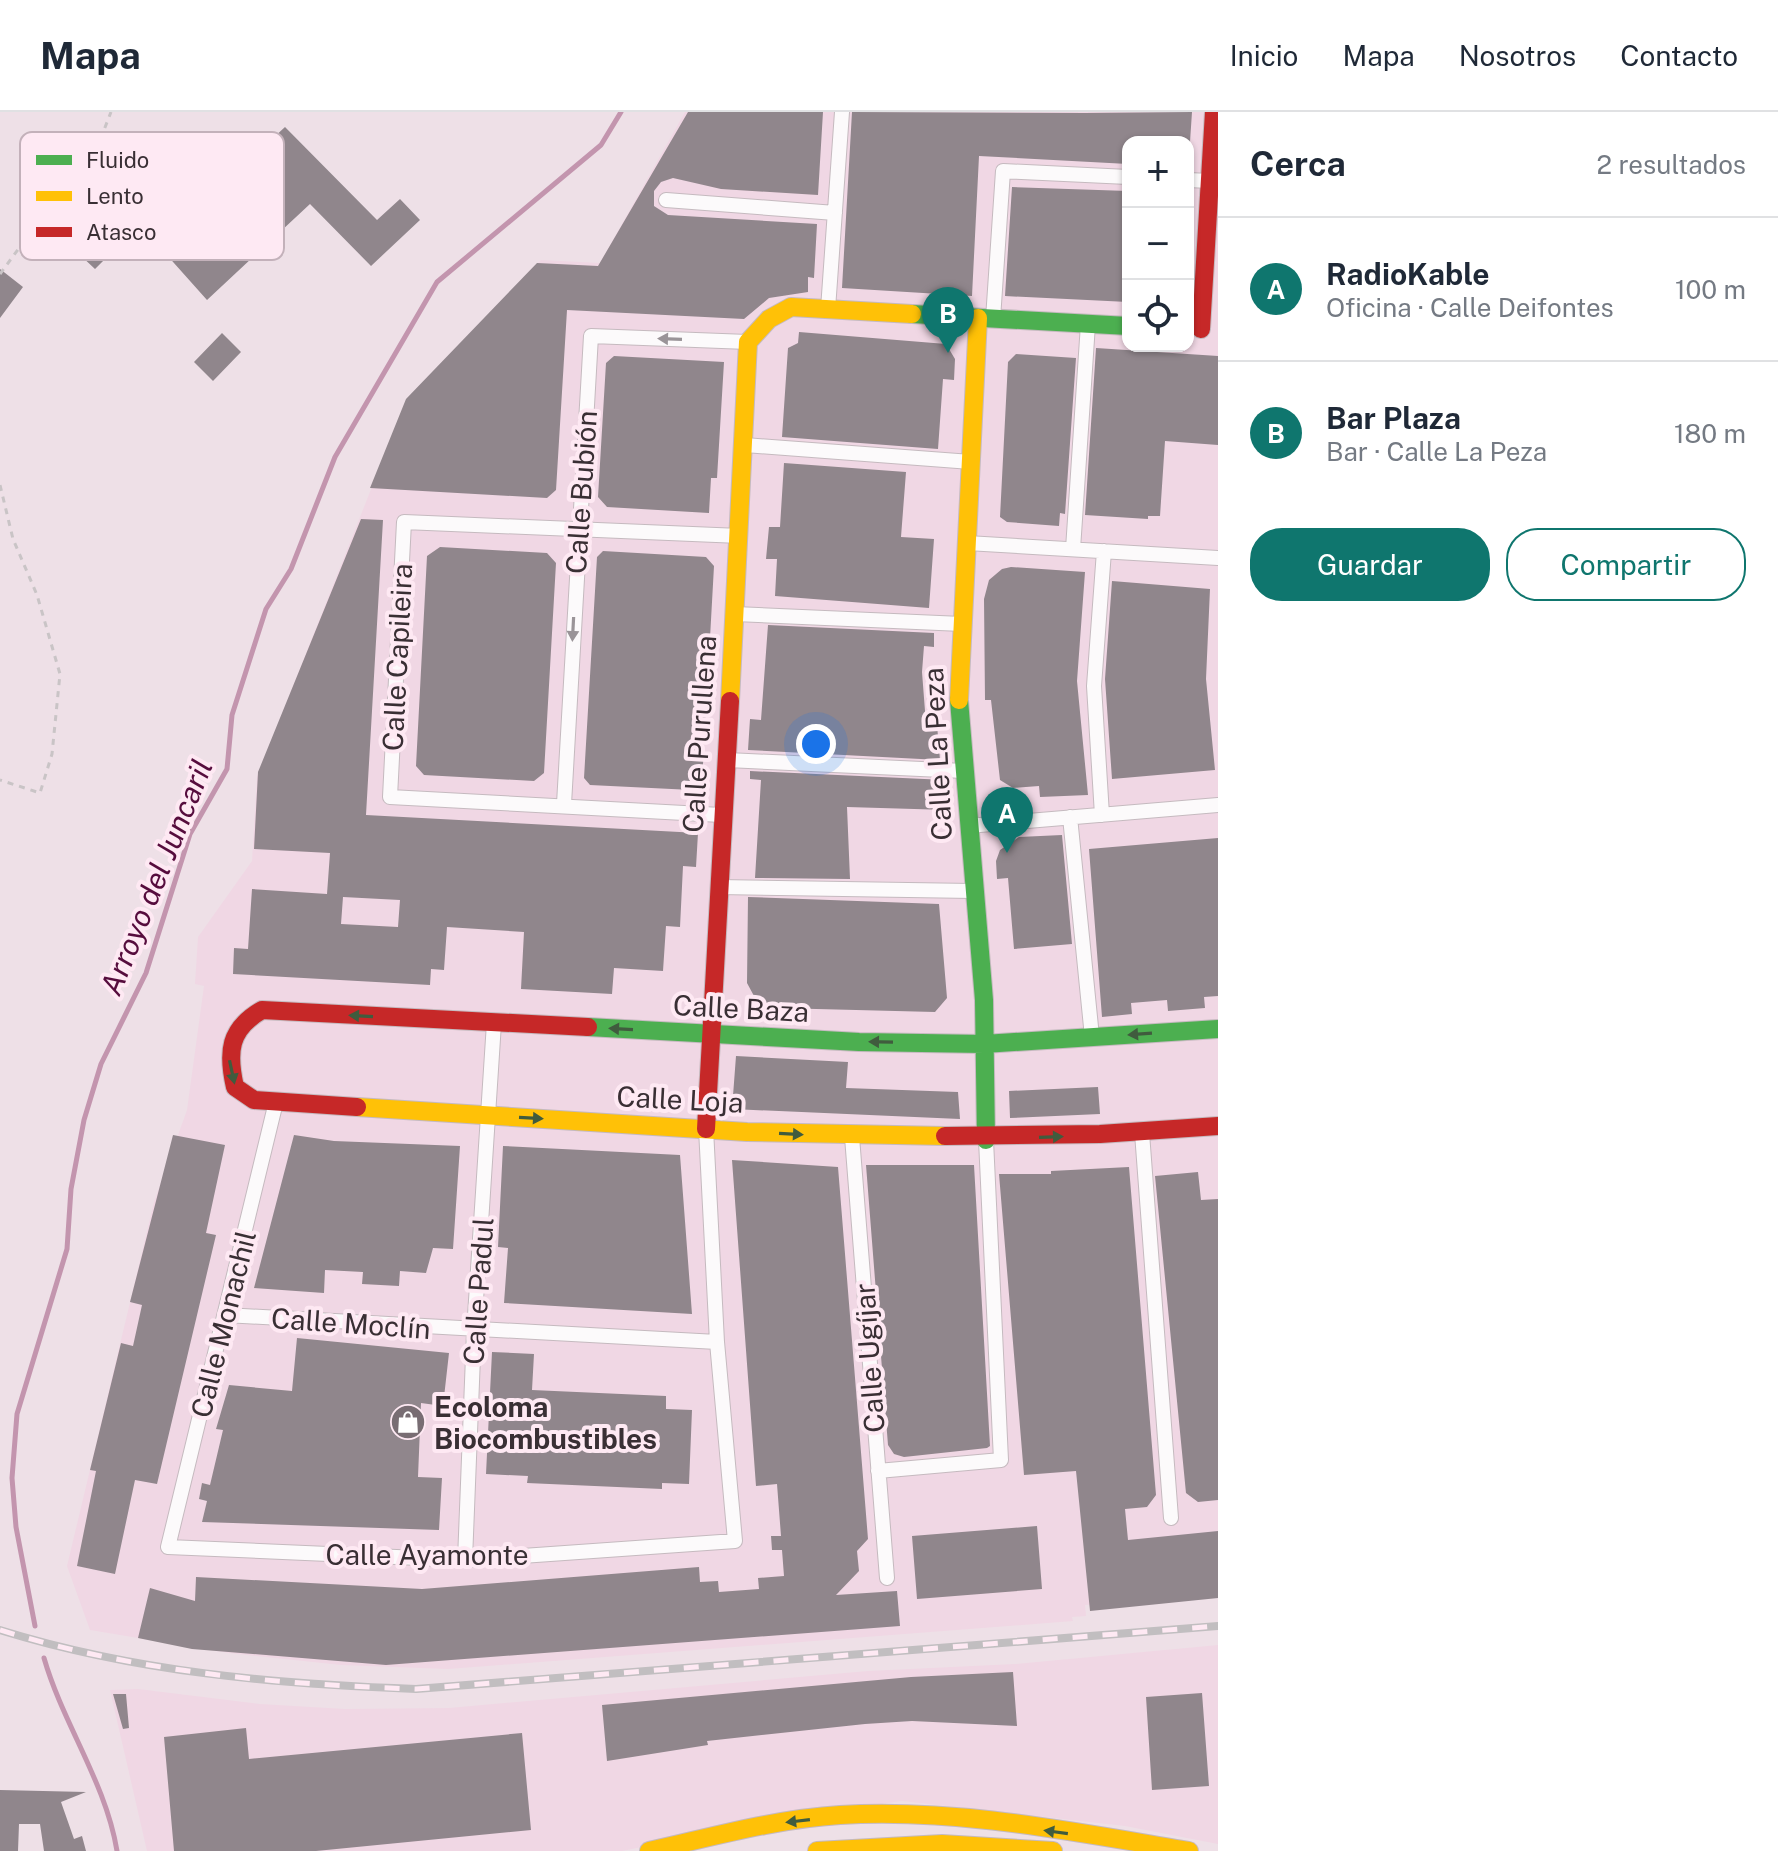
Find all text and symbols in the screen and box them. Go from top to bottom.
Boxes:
text: Mapa [40,33,141,78]
text: Inicio [1230,39,1298,72]
text: Mapa [1342,39,1415,72]
text: Nosotros [1459,39,1576,72]
text: Contacto [1620,39,1738,72]
legend [20,132,284,260]
map controls [1122,136,1194,352]
button: + [1122,136,1194,208]
text: Cerca [1250,144,1346,184]
text: Fluido [86,147,149,173]
text: 2 resultados [1597,149,1746,180]
text: Lento [86,183,144,209]
button: − [1122,208,1194,280]
text: Atasco [86,219,156,245]
text: RadioKable [1326,256,1489,292]
text: A [1267,274,1285,305]
text: 100 m [1675,274,1746,305]
button: locate [1122,280,1194,352]
pin: B [922,287,974,353]
text: Oficina · Calle Deifontes [1326,292,1614,323]
one-way arrow [657,332,682,345]
text: Bar Plaza [1326,400,1461,436]
street label: Calle Bubión [559,409,603,575]
text: B [1267,418,1285,449]
text: 180 m [1674,418,1746,449]
text: Bar · Calle La Peza [1326,436,1547,467]
button: Guardar [1250,528,1490,601]
button: Compartir [1506,528,1746,601]
street label: Calle Capileira [376,562,418,752]
one-way arrow [566,617,579,642]
street label: Calle Purullena [676,634,722,834]
street label: Calle La Peza [916,667,958,841]
your location [796,724,836,764]
water label: Arroyo del Juncaril [92,754,220,1000]
pin: A [981,787,1033,853]
street label: Calle Baza [672,988,810,1028]
one-way arrow [348,1009,373,1022]
one-way arrow [608,1023,633,1036]
one-way arrow [1127,1028,1152,1041]
one-way arrow [868,1036,893,1049]
one-way arrow [226,1060,239,1085]
street label: Calle Loja [616,1079,744,1119]
one-way arrow [519,1112,544,1125]
one-way arrow [779,1128,804,1141]
one-way arrow [1039,1130,1064,1143]
street label: Calle Padul [456,1216,500,1366]
street label: Calle Monachil [184,1227,262,1421]
street label: Calle Ugíjar [847,1282,891,1434]
street label: Calle Moclín [270,1301,432,1345]
place label: Ecoloma Biocombustibles [434,1390,657,1455]
shop icon: Ecoloma Biocombustibles [389,1403,427,1441]
street label: Calle Ayamonte [325,1538,529,1571]
one-way arrow [785,1815,810,1828]
one-way arrow [1044,1825,1069,1838]

